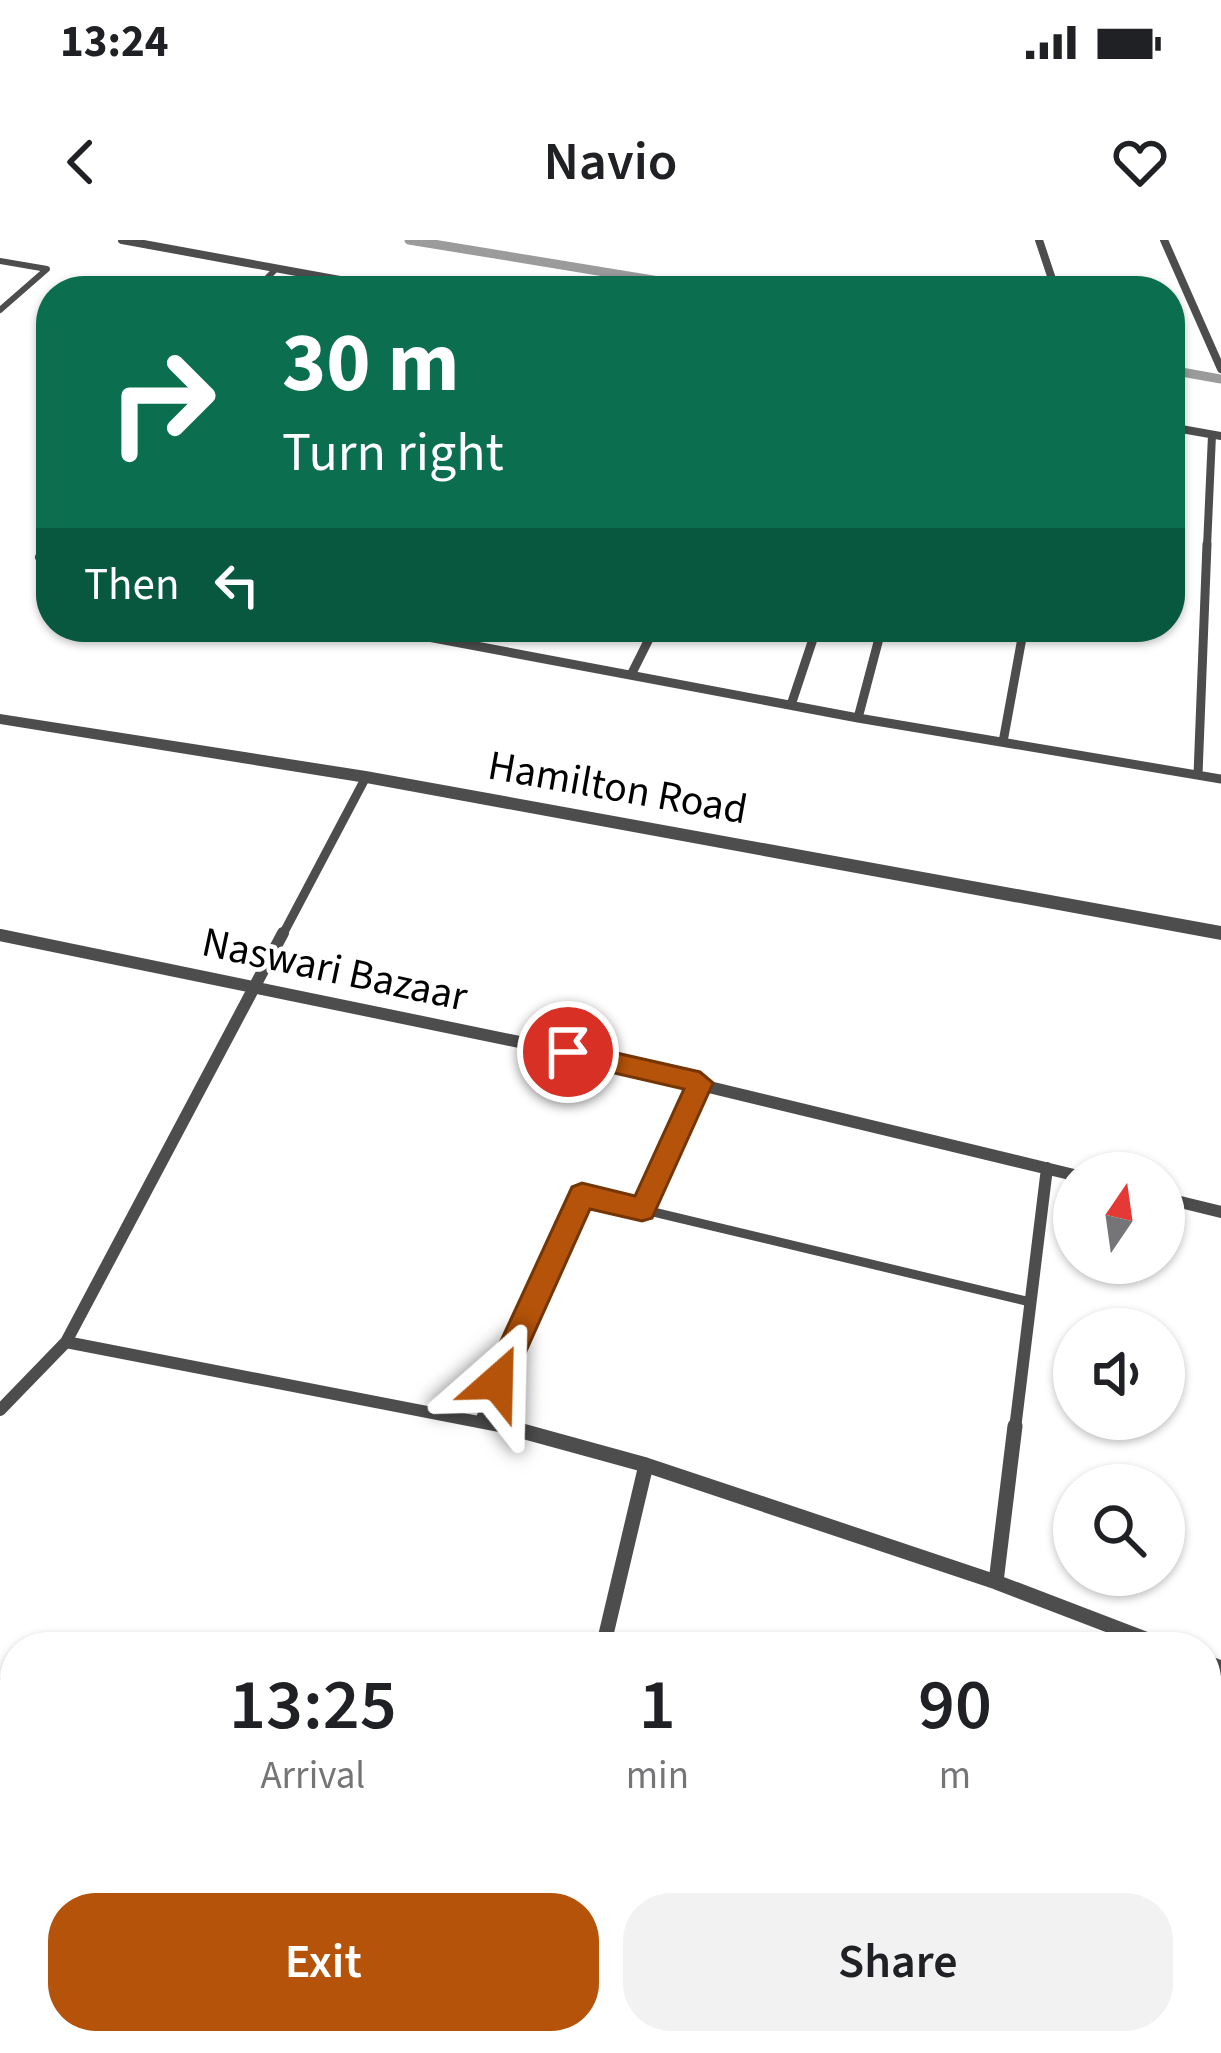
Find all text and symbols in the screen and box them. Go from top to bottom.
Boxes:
text: 13:24 [60,10,169,74]
text: Navio [544,124,677,201]
icon: back [48,129,114,195]
icon: heart [1107,129,1173,195]
text: 30 m [282,304,460,424]
icon: right [84,324,240,480]
text: Turn right [282,415,504,492]
icon: left [204,552,270,618]
text: Then [84,553,180,617]
street label: Hamilton Road [483,736,752,840]
street label: Naswari Bazaar [196,913,473,1027]
pin [517,1001,619,1103]
icon: arrive [535,1019,601,1085]
north arrow [1053,1152,1185,1284]
map controls [1053,1152,1185,1596]
button: sound [1053,1308,1185,1440]
position arrow [434,1319,560,1445]
button: search [1053,1464,1185,1596]
text: 13:25 [229,1654,397,1757]
text: 1 [639,1654,676,1757]
text: 90 [918,1654,992,1757]
text: Arrival [260,1748,365,1804]
text: min [626,1748,689,1804]
text: m [939,1748,971,1804]
button: Exit [48,1893,599,2031]
button: Share [623,1893,1173,2031]

